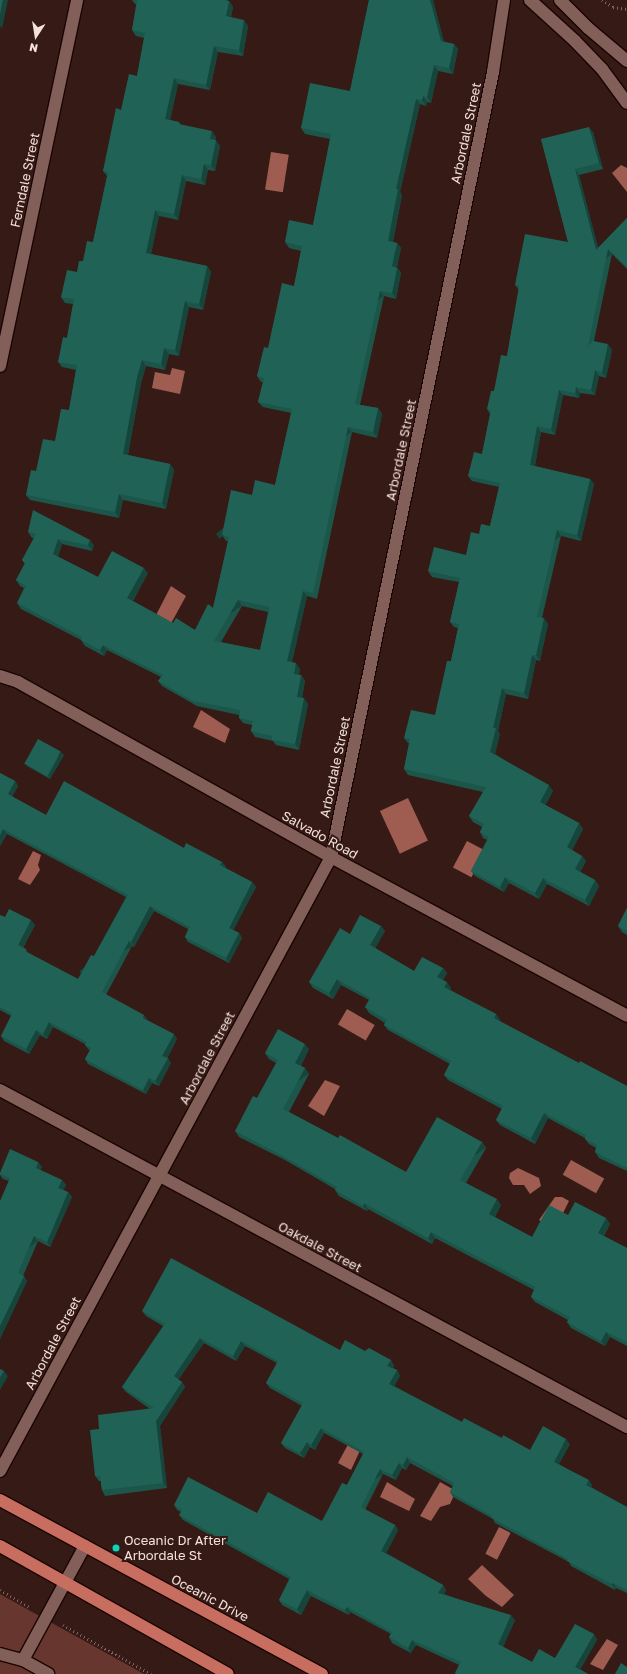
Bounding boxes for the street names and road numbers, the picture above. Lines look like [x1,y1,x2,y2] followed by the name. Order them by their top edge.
[448,81,484,185] street label: Arbordale Street
[7,131,43,229] street label: Ferndale Street
[383,398,419,502] street label: Arbordale Street
[317,715,353,819] street label: Arbordale Street
[279,808,361,862] street label: Salvado Road
[176,1009,238,1107] street label: Arbordale Street
[275,1218,365,1276] street label: Oakdale Street
[22,1294,84,1392] street label: Arbordale Street
[169,1571,251,1625] street label: Oceanic Drive

